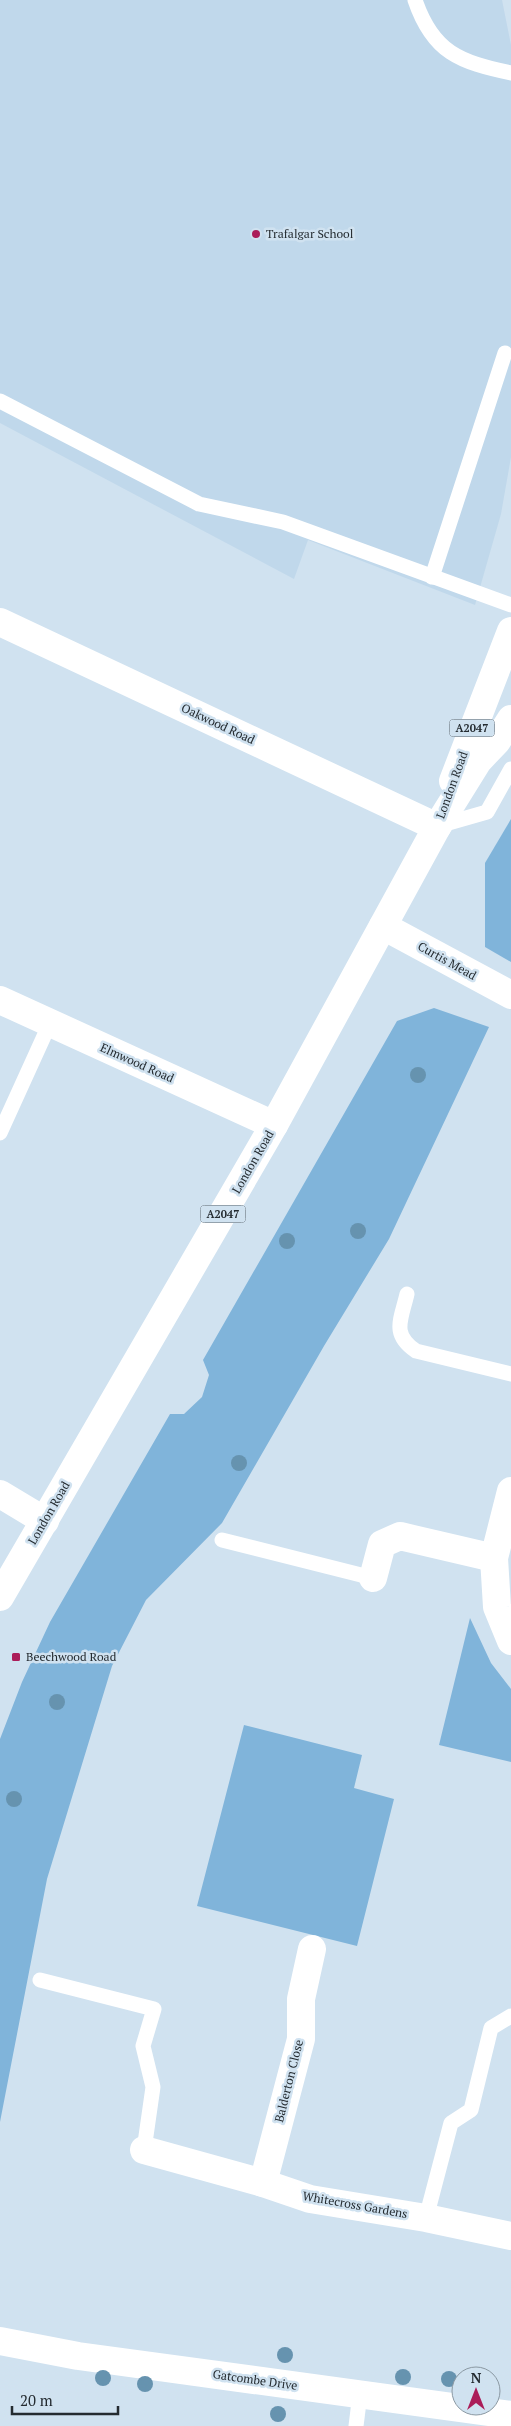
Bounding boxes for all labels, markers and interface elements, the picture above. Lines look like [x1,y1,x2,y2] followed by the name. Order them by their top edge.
[266,226,354,241] place label: Trafalgar School
[250,228,262,240] marker: Trafalgar School
[179,700,258,747] street label: Oakwood Road
[450,720,494,736] road number: A2047
[432,749,471,821] street label: London Road
[415,938,479,983] street label: Curtis Mead
[98,1040,177,1086] street label: Elmwood Road
[228,1127,277,1196] street label: London Road
[200,1206,246,1222] road number: A2047
[24,1478,73,1547] street label: London Road
[26,1649,117,1664] place label: Beechwood Road
[10,1651,22,1663] marker: Beechwood Road
[271,2038,306,2124] street label: Balderton Close
[301,2188,409,2221] street label: Whitecross Gardens
[212,2366,298,2393] street label: Gatcombe Drive
[451,2366,501,2416] north arrow
[471,2368,482,2387] text: N
[12,2384,119,2416] scale bar
[20,2390,53,2410] text: 20 m

